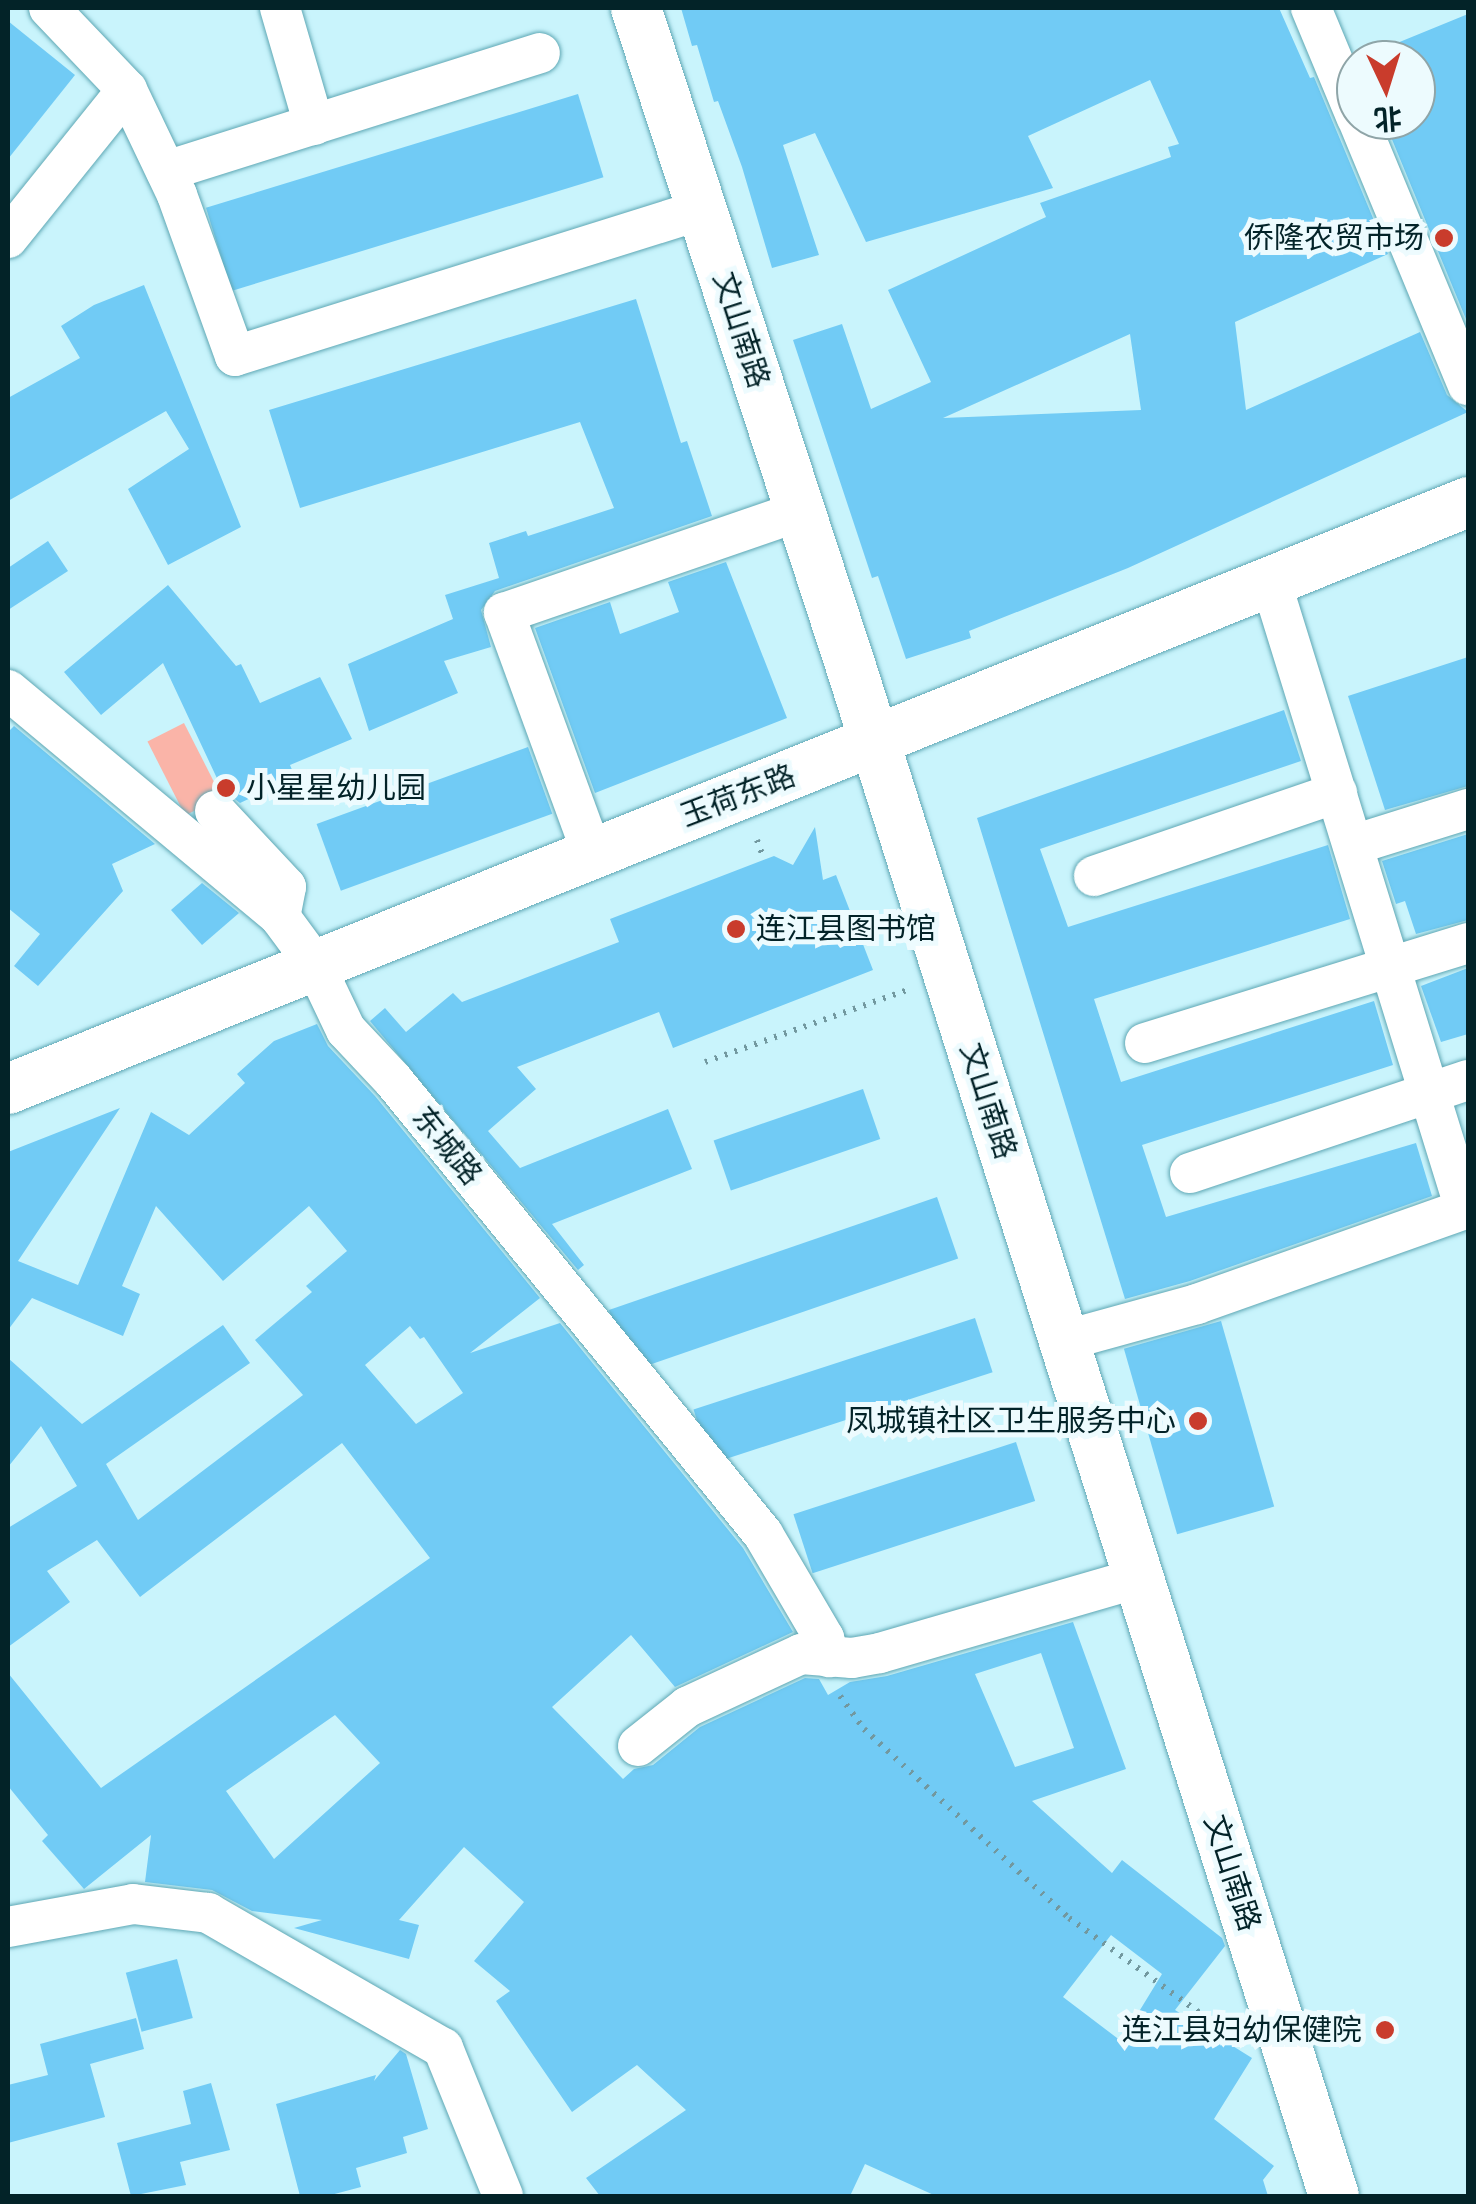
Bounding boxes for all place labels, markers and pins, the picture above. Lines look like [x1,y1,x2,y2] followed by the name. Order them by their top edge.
[1244,220,1424,256] place label: 侨隆农贸市场
[1433,227,1455,249] marker: 侨隆农贸市场
[246,770,426,806] place label: 小星星幼儿园
[215,777,237,799] marker: 小星星幼儿园
[756,911,936,947] place label: 连江县图书馆
[725,918,747,940] marker: 连江县图书馆
[846,1403,1176,1439] place label: 凤城镇社区卫生服务中心
[1185,1408,1211,1434] marker: 凤城镇社区卫生服务中心
[1122,2012,1362,2048] place label: 连江县妇幼保健院
[1372,2017,1398,2043] marker: 连江县妇幼保健院

